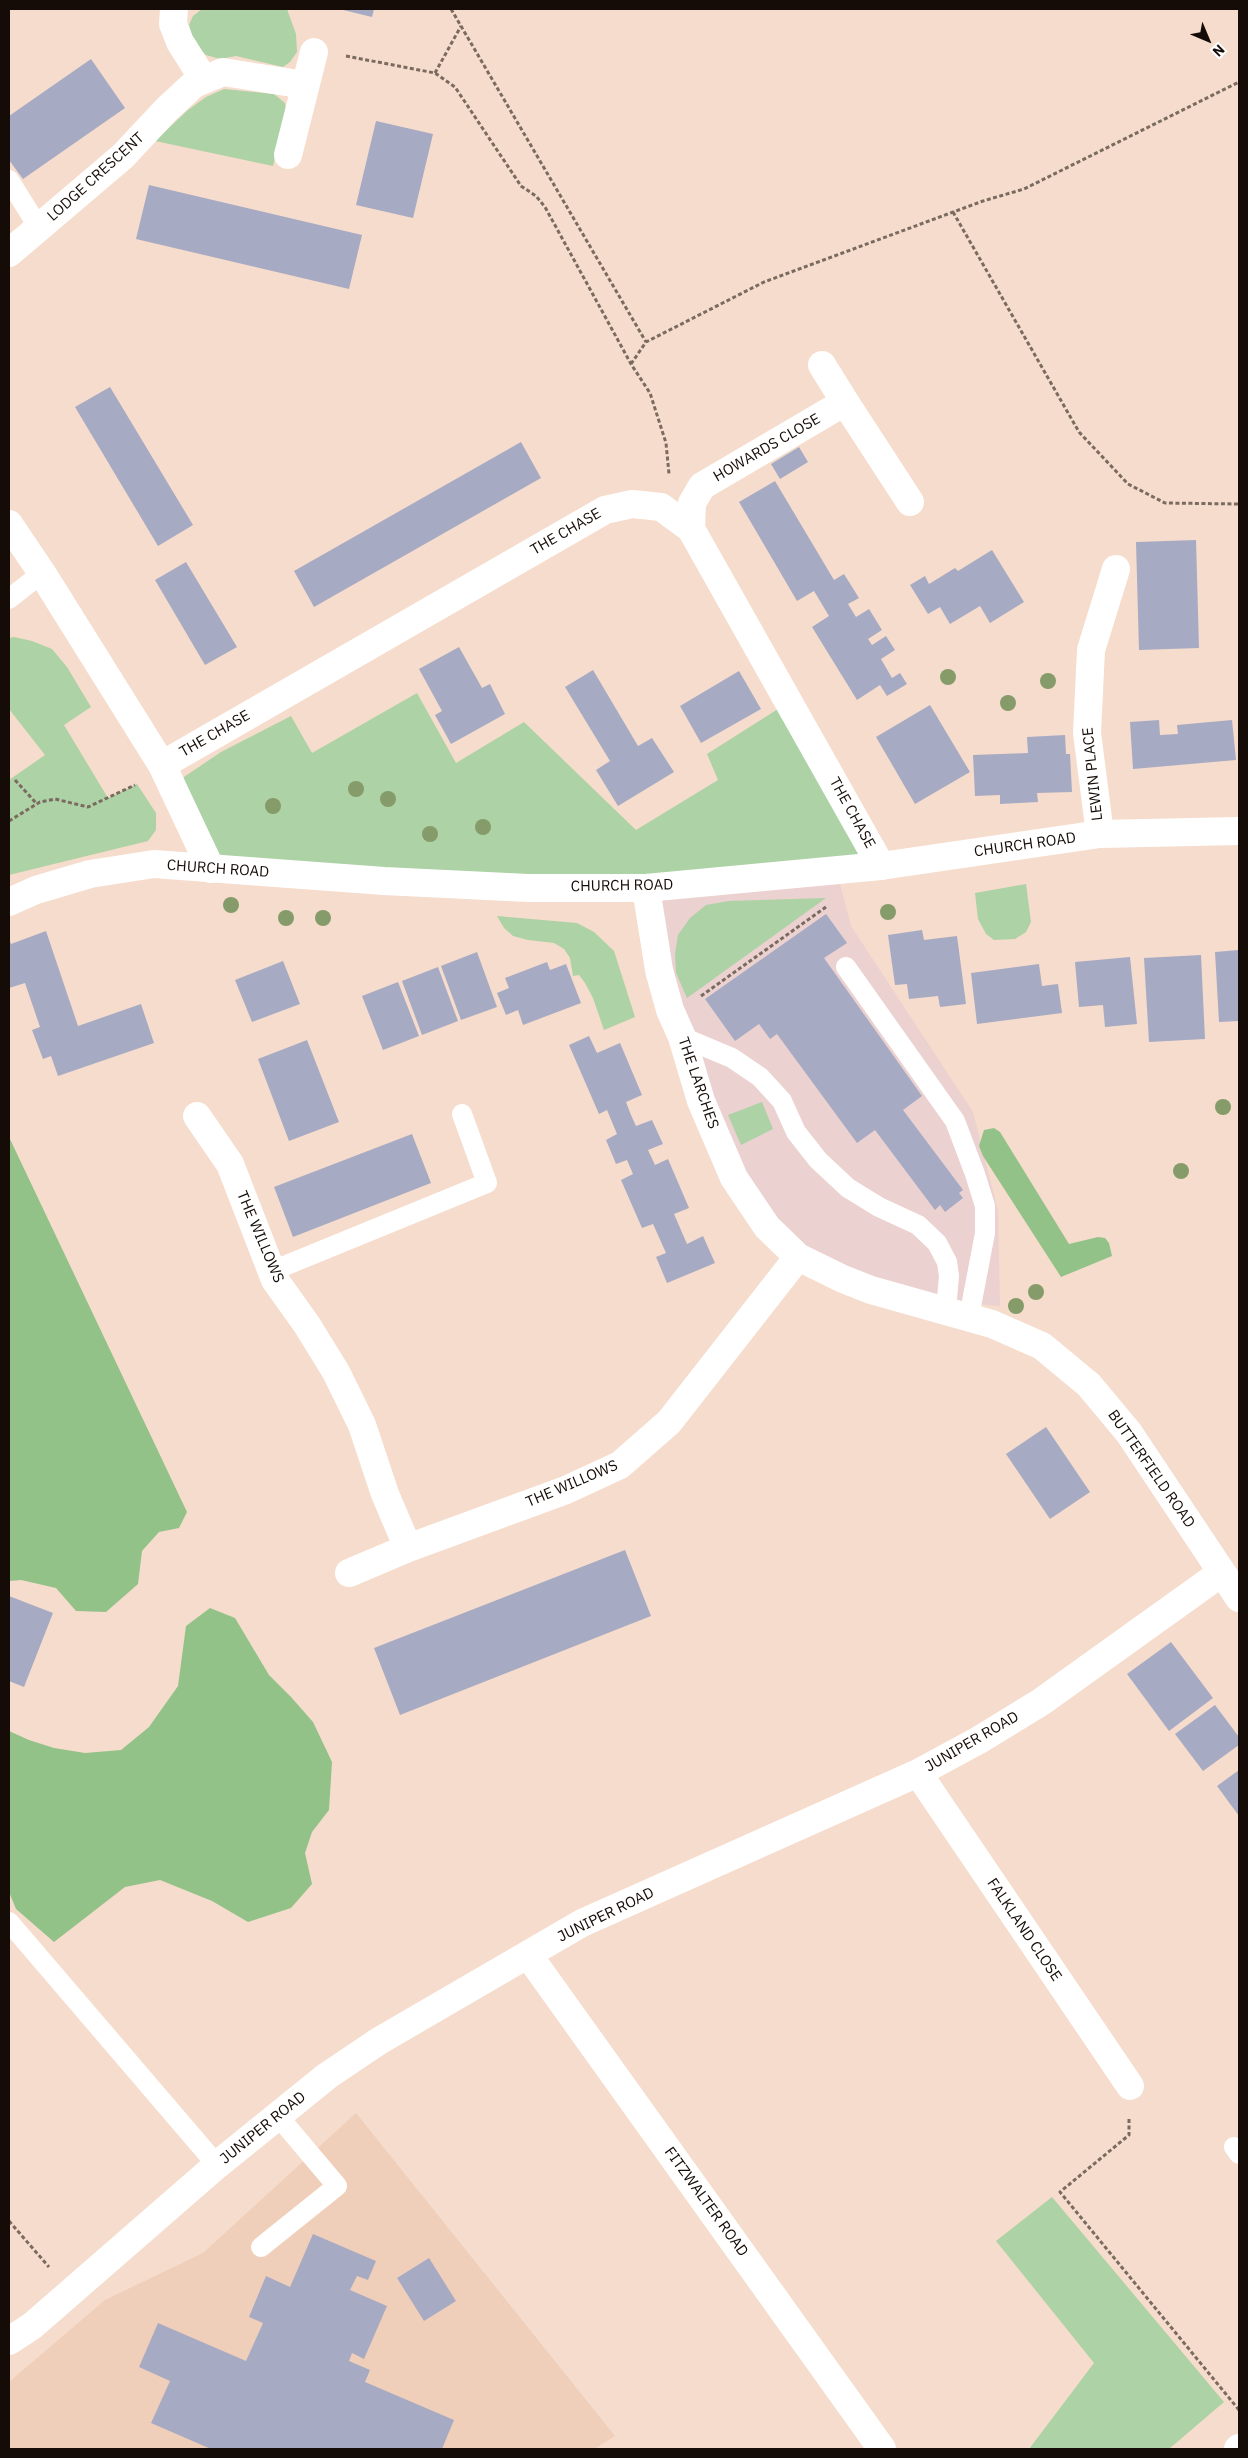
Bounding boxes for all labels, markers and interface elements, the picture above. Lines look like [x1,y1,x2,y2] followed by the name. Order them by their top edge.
[1183,15,1233,65] north arrow
[1209,41,1229,61] text: N
[44,129,148,225] street label: LODGE CRESCENT
[710,410,824,486] street label: HOWARDS CLOSE
[528,505,604,559] street label: THE CHASE
[177,707,253,761] street label: THE CHASE
[1079,726,1107,822] street label: LEWIN PLACE
[825,774,879,852] street label: THE CHASE
[973,829,1077,861] street label: CHURCH ROAD
[166,856,270,882] street label: CHURCH ROAD
[571,876,673,896] street label: CHURCH ROAD
[674,1035,722,1131] street label: THE LARCHES
[233,1188,287,1286] street label: THE WILLOWS
[1104,1407,1198,1531] street label: BUTTERFIELD ROAD
[523,1457,621,1511] street label: THE WILLOWS
[922,1708,1022,1776] street label: JUNIPER ROAD
[983,1875,1065,1985] street label: FALKLAND CLOSE
[555,1884,657,1946] street label: JUNIPER ROAD
[217,2088,309,2168] street label: JUNIPER ROAD
[660,2144,752,2260] street label: FITZWALTER ROAD

